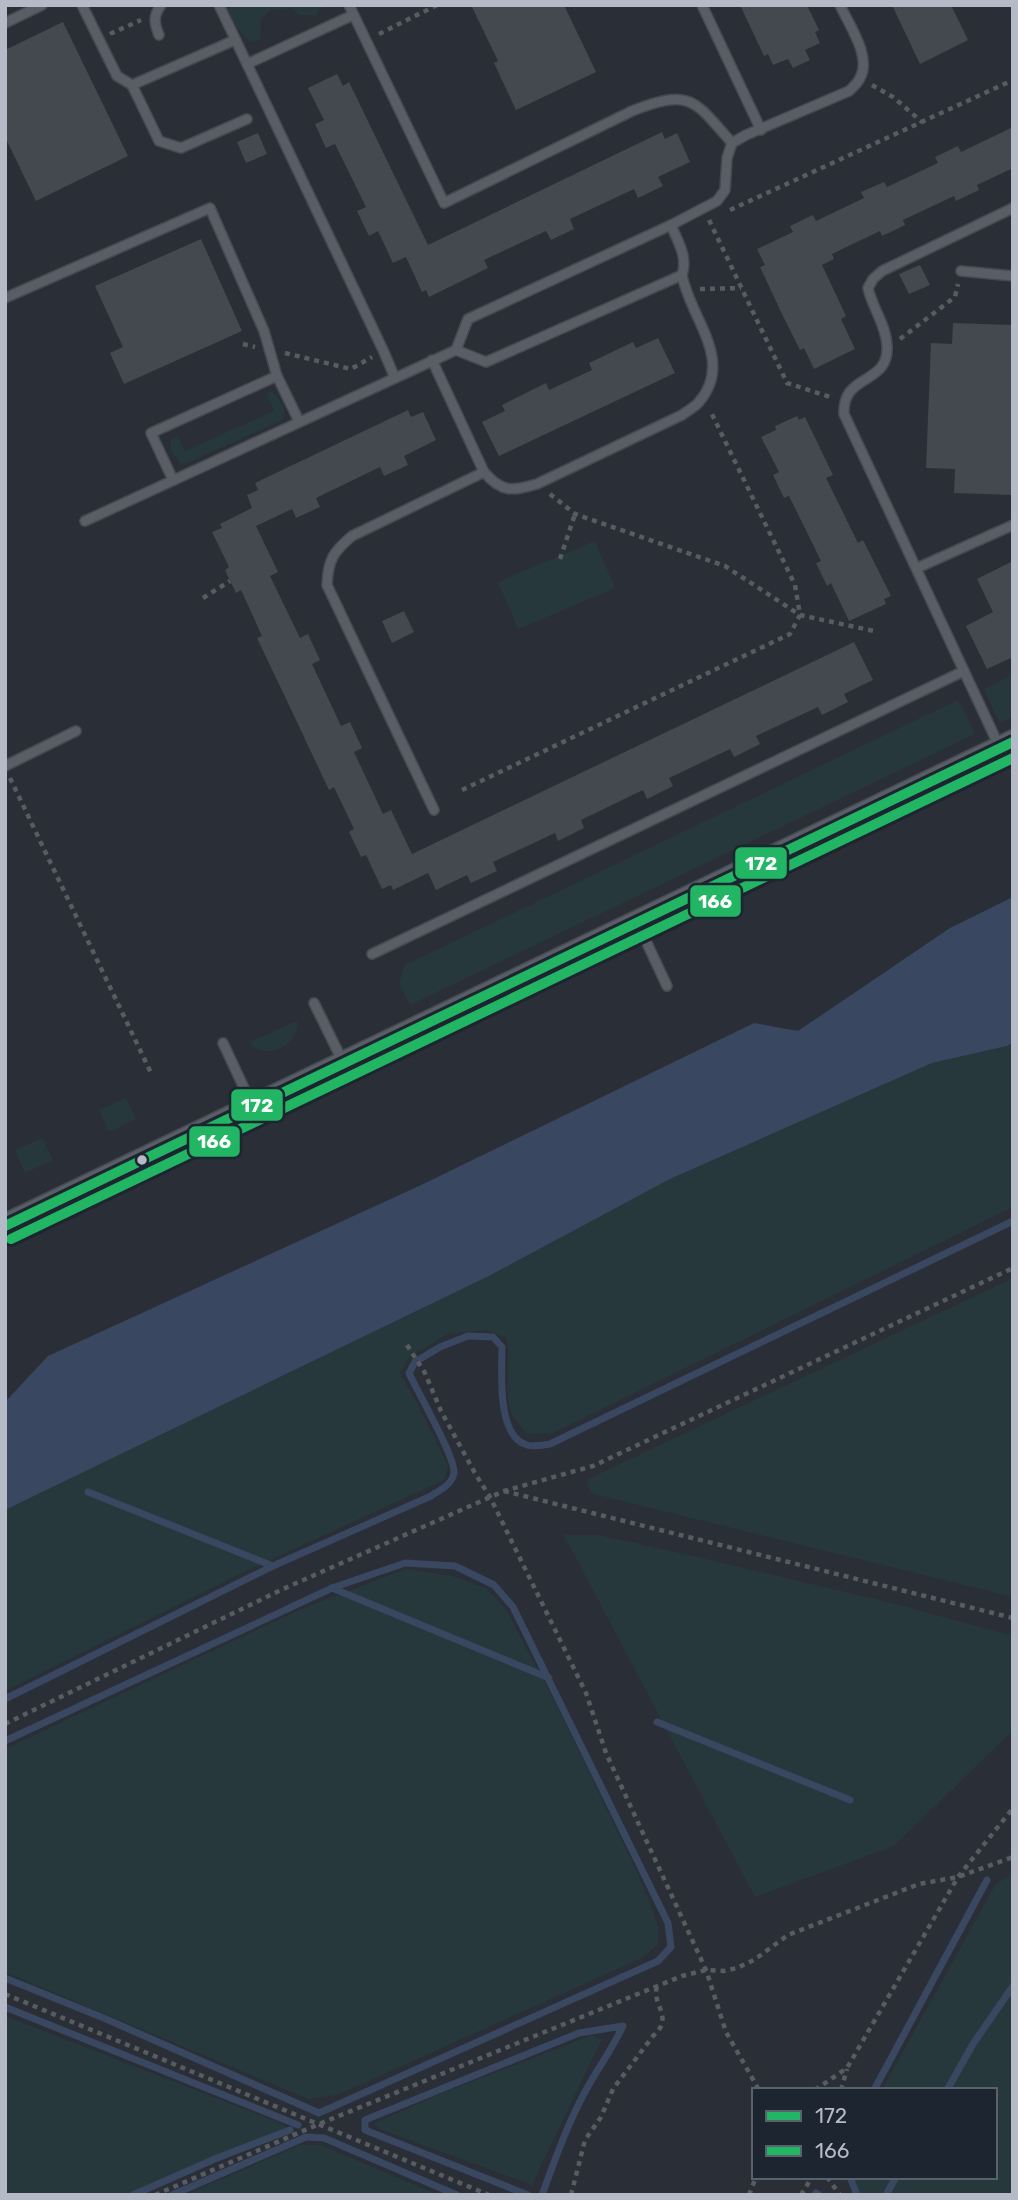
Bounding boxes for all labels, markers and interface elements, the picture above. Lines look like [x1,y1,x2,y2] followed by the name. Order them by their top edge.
[734,846,788,880] line badge: 172
[745,852,777,875] text: 172
[689,884,742,918] line badge: 166
[698,890,732,913] text: 166
[230,1088,284,1122] line badge: 172
[241,1094,273,1117] text: 172
[188,1125,241,1158] line badge: 166
[197,1130,231,1153] text: 166
[135,1153,149,1167] unlabelled marker
[752,2088,997,2179] legend
[815,2103,847,2128] text: 172
[815,2138,849,2163] text: 166

